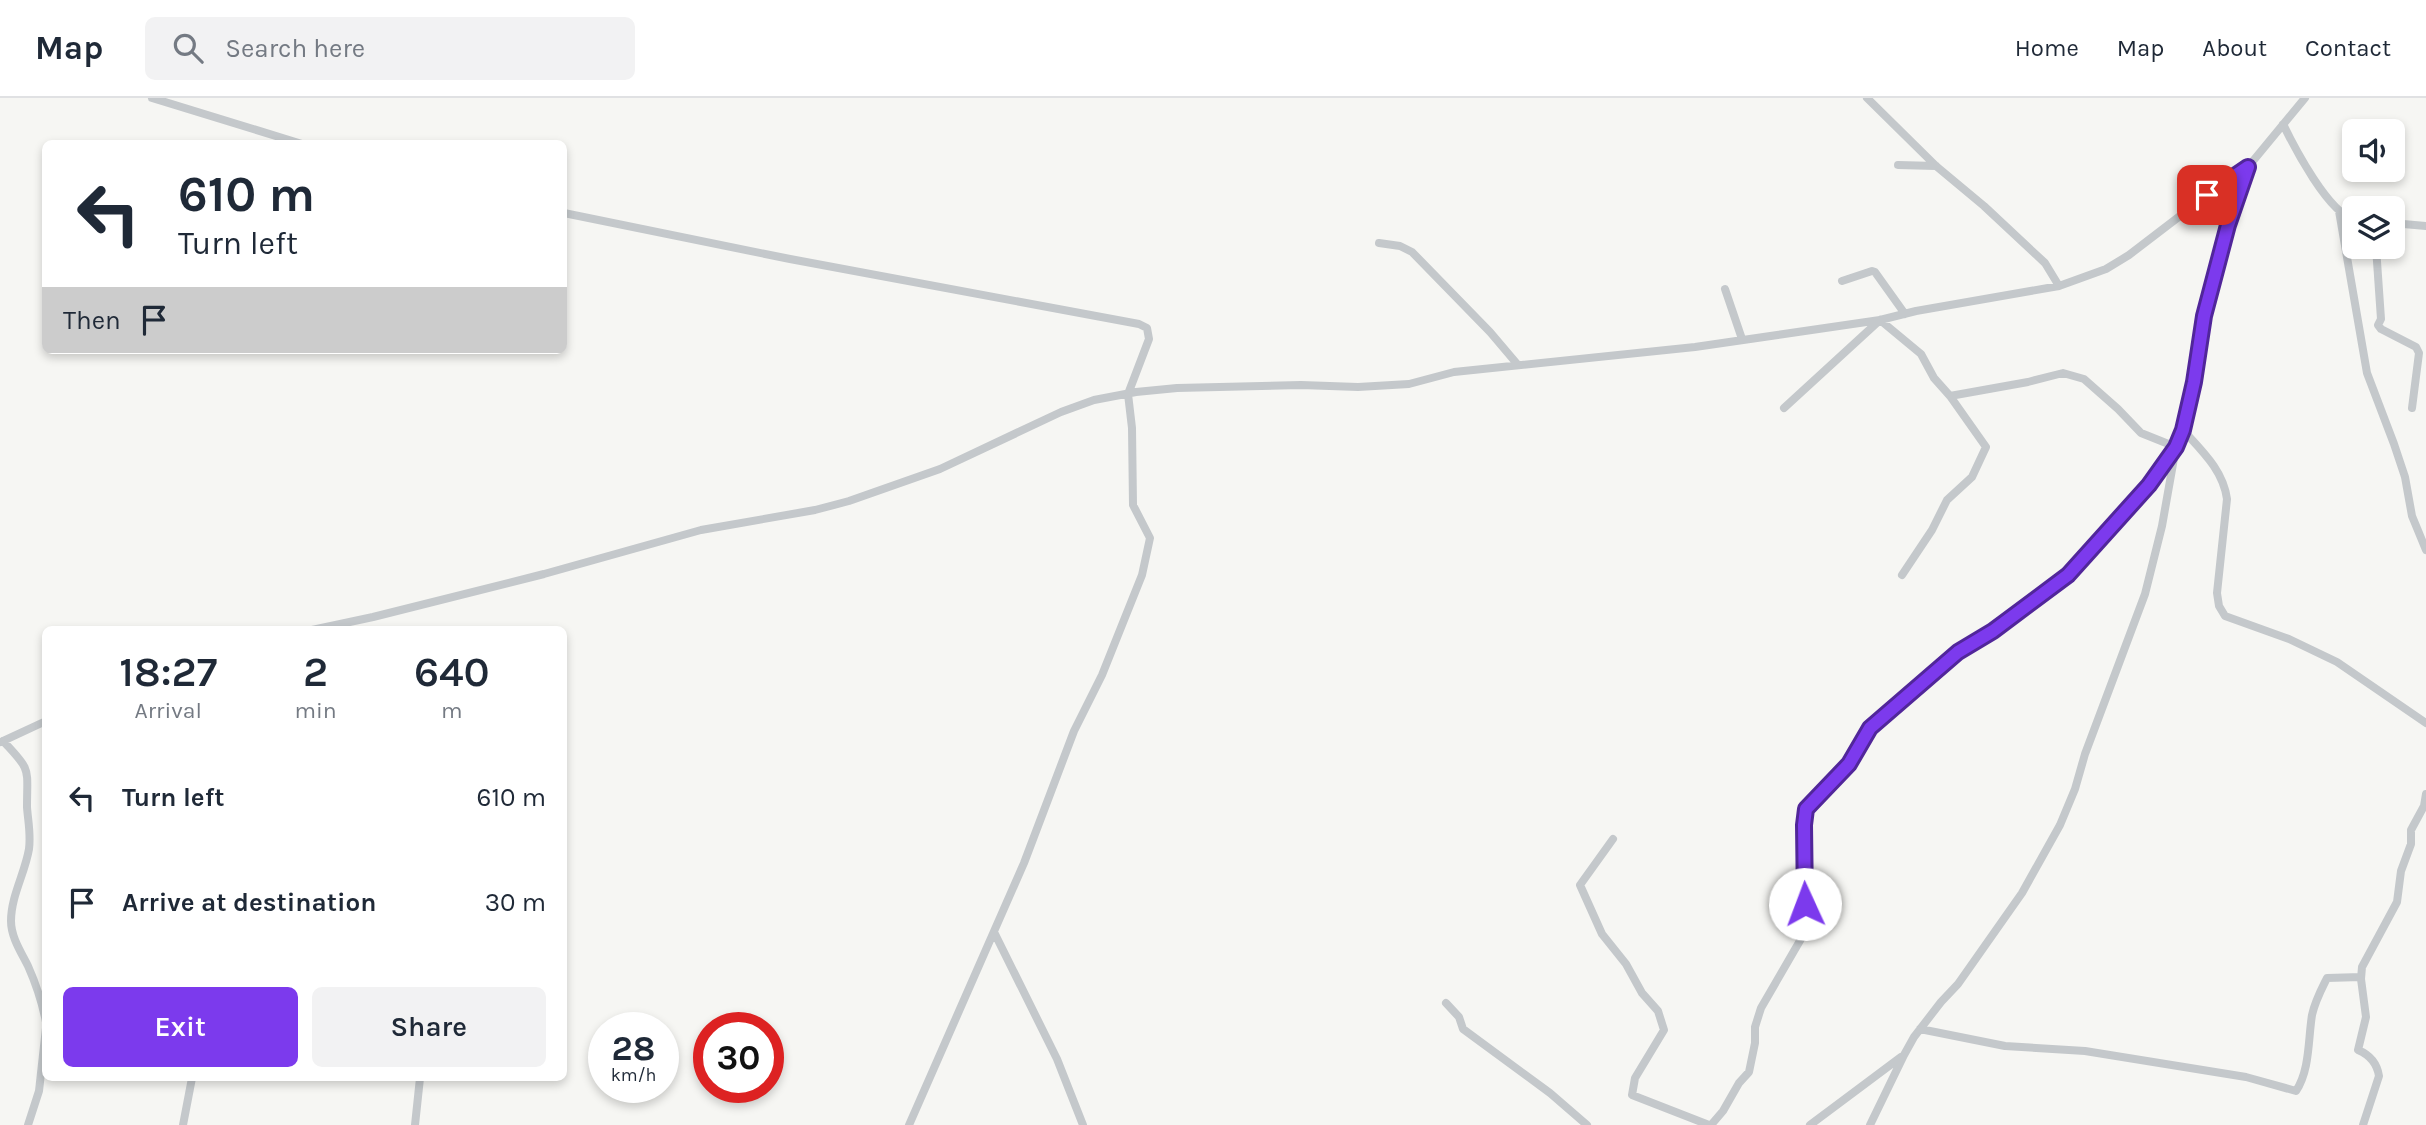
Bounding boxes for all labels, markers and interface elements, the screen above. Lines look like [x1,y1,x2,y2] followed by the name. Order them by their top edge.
[145,17,635,80] search box
[35,29,103,67] text: Map
[169,29,207,67] icon: search
[225,33,365,64] text: Search here
[2015,34,2079,62] text: Home
[2117,34,2164,62] text: Map
[2202,34,2267,62] text: About
[2305,34,2391,62] text: Contact
[2342,119,2405,259] map controls
[2342,119,2405,182] button: sound
[2177,165,2237,225] pin
[178,166,315,223] text: 610 m
[63,168,154,259] icon: left
[2188,176,2226,214] icon: arrive
[2342,196,2405,259] button: layers
[178,225,298,262] text: Turn left
[135,301,173,339] icon: arrive
[63,305,121,336] text: Then
[119,647,217,697] text: 18:27
[303,647,328,697] text: 2
[414,647,490,697] text: 640
[135,697,202,724] text: Arrival
[294,697,337,724] text: min
[441,697,463,724] text: m
[63,779,101,817] icon: left
[122,782,224,813] text: Turn left
[477,782,546,813] text: 610 m
[1768,867,1842,941] position arrow
[63,884,101,922] icon: arrive
[122,887,376,918] text: Arrive at destination
[485,887,546,918] text: 30 m
[63,987,298,1067] button: Exit
[312,987,546,1067] button: Share
[693,1012,784,1103] speed limit sign: 30
[612,1028,655,1069] text: 28
[611,1064,656,1086] text: km/h

